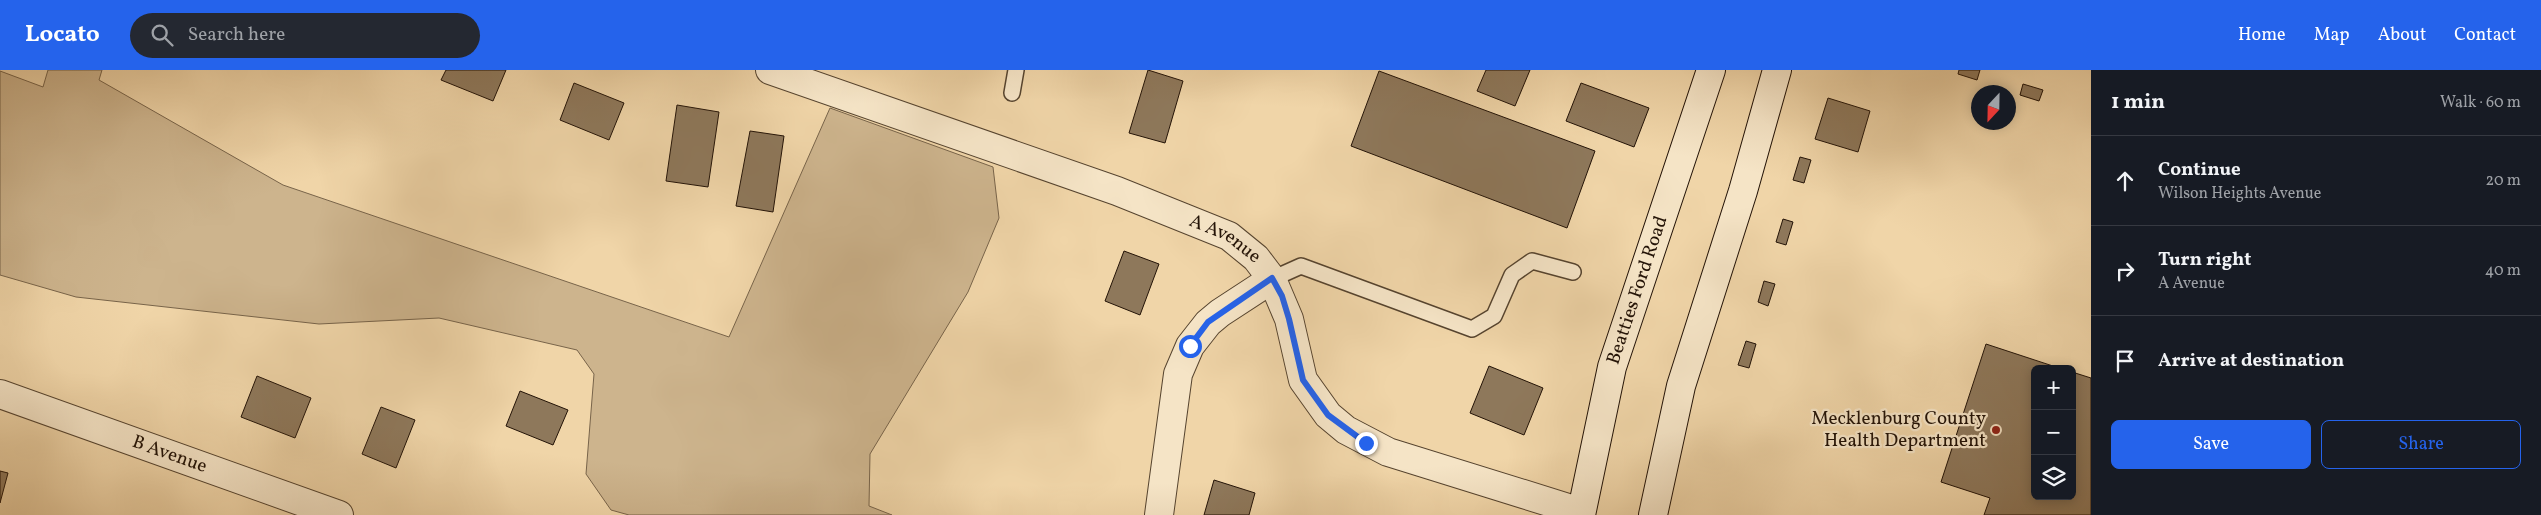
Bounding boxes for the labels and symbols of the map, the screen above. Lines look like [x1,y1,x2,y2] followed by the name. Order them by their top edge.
[1971,85,2016,130] north arrow
[1185,208,1266,270] street label: A Avenue
[1601,213,1674,368] street label: Beatties Ford Road
[1179,335,1202,358] route start
[1811,406,1986,454] place label: Mecklenburg County Health Department
[1990,424,2002,436] marker: Mecklenburg County Health Department
[128,429,211,480] street label: B Avenue
[1355,432,1378,455] route end

